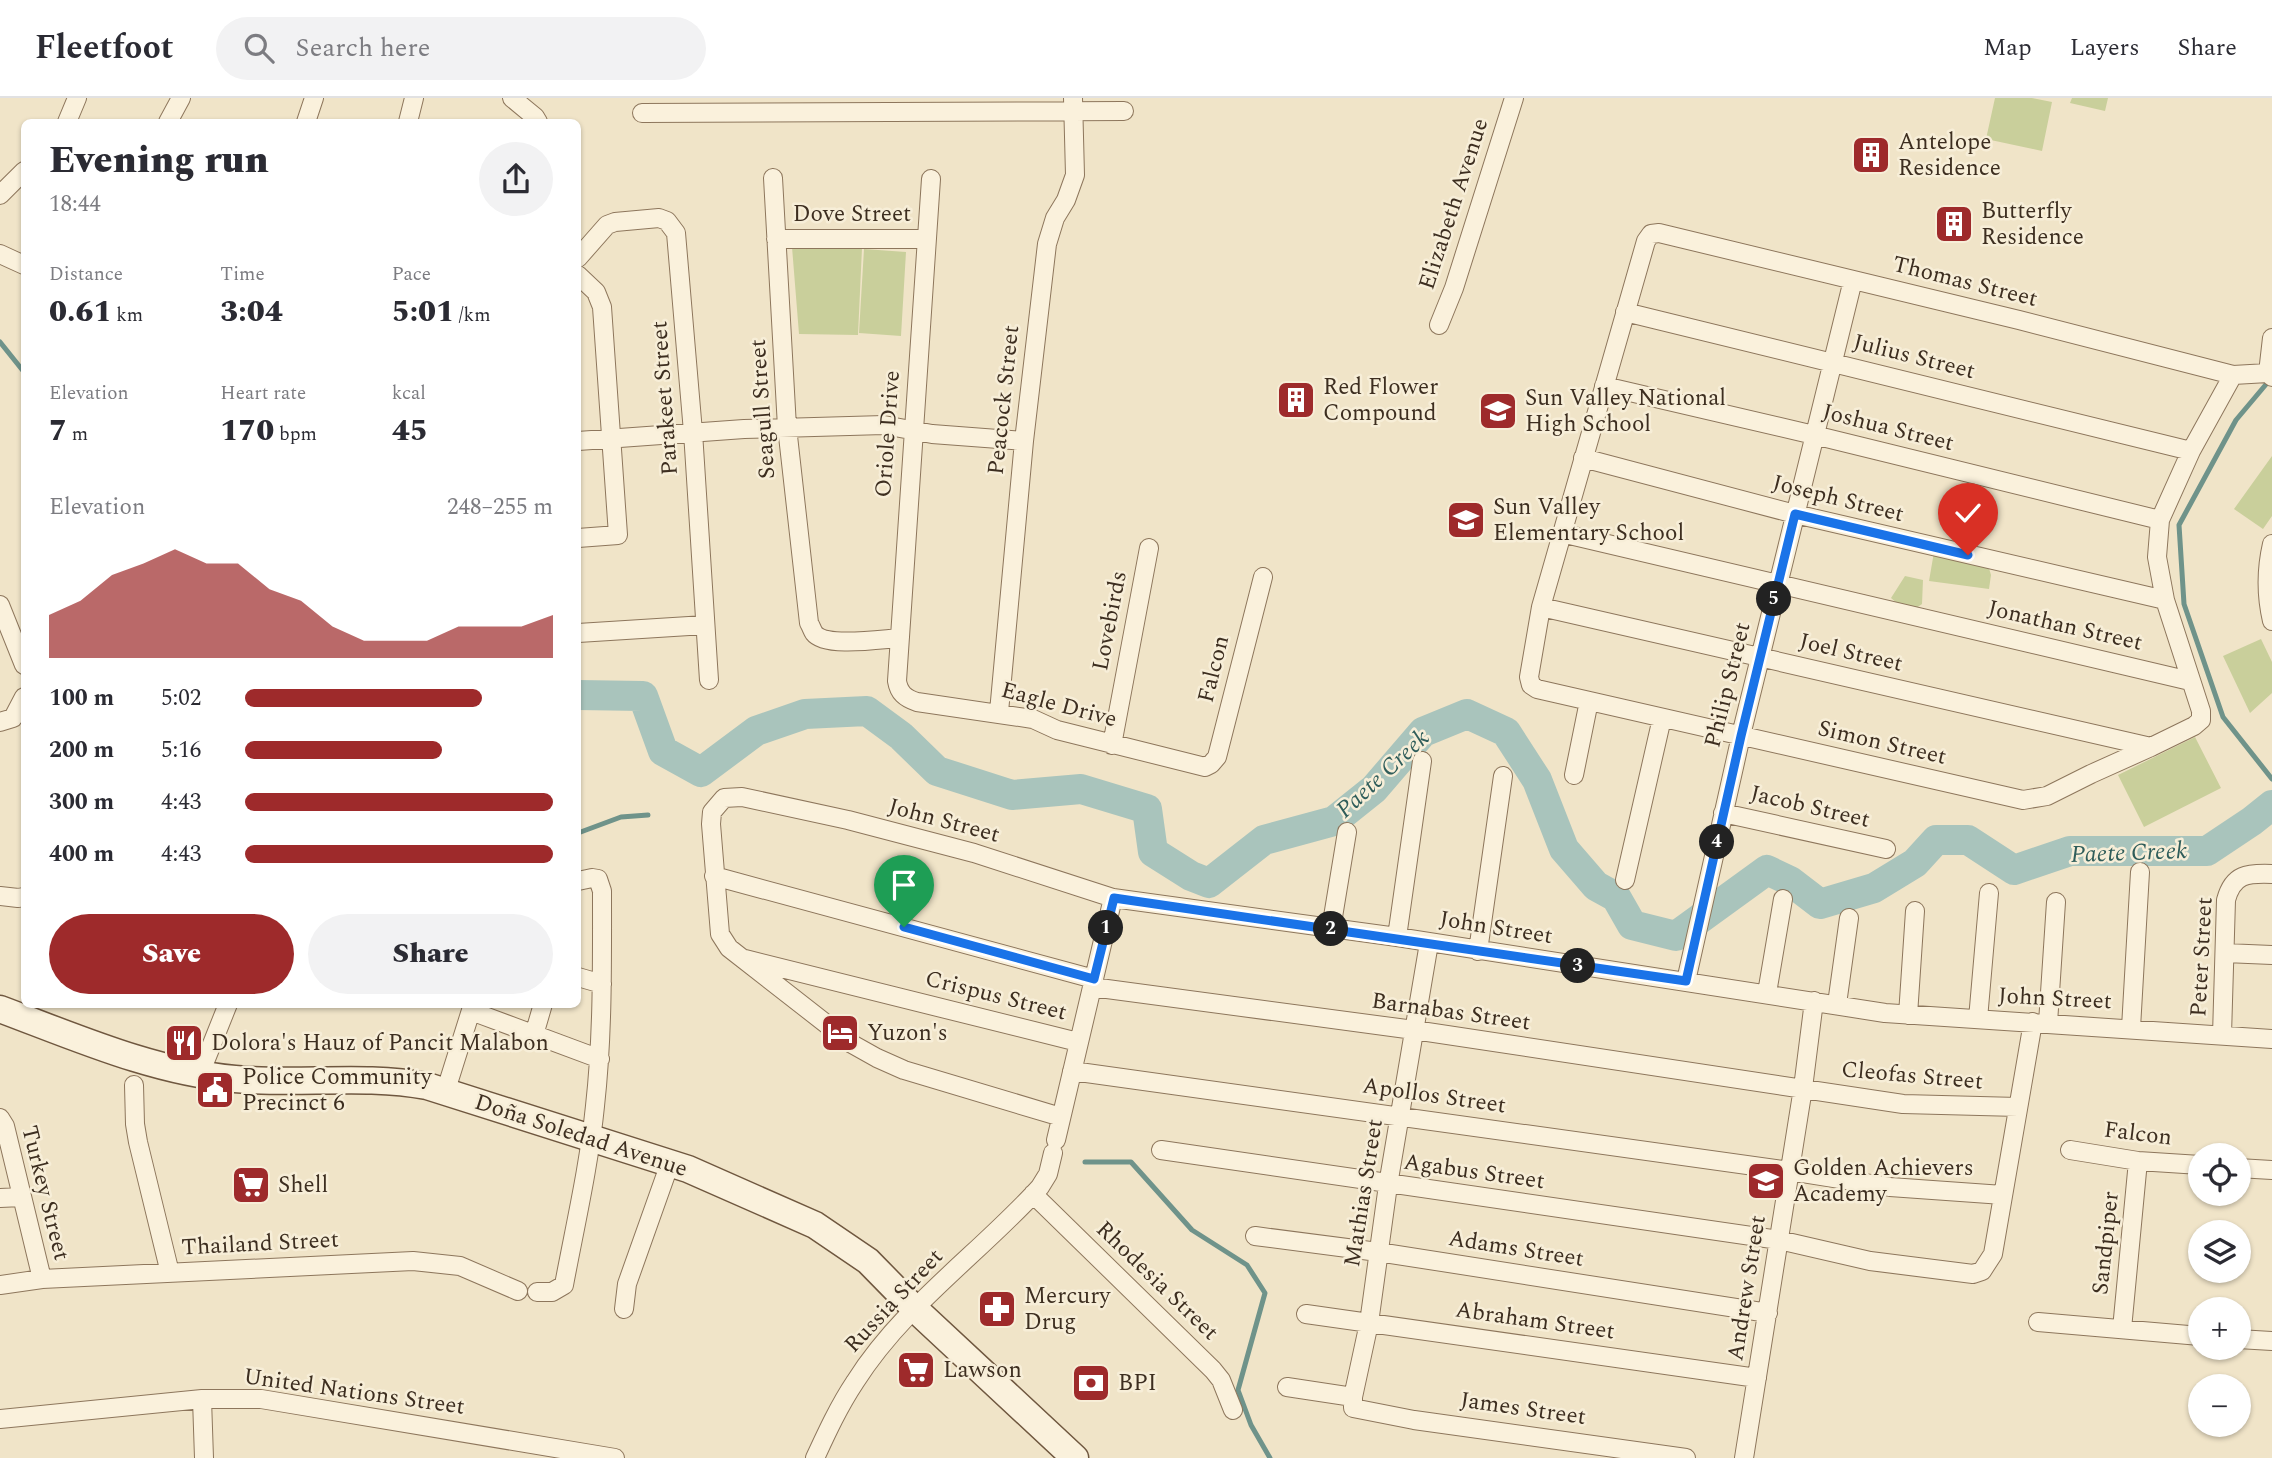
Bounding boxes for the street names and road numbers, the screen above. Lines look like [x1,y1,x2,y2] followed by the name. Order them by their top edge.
[1410,114,1498,294] street label: Elizabeth Avenue
[793,197,911,232] street label: Dove Street
[1889,247,2041,317] street label: Thomas Street
[642,320,688,476] street label: Parakeet Street
[979,323,1029,477] street label: Peacock Street
[1849,325,1979,389] street label: Julius Street
[741,338,785,480] street label: Seagull Street
[866,369,910,499] street label: Oriole Drive
[1819,395,1957,461] street label: Joshua Street
[1768,466,1908,532] street label: Joseph Street
[1083,568,1137,674] street label: Lovebirds
[1984,591,2146,661] street label: Jonathan Street
[1696,619,1760,751] street label: Philip Street
[1796,624,1906,682] street label: Joel Street
[1189,632,1239,706] street label: Falcon
[997,673,1121,737] street label: Eagle Drive
[1814,711,1950,775] street label: Simon Street
[1747,776,1873,838] street label: Jacob Street
[885,789,1003,853] street label: John Street
[2181,896,2223,1018] street label: Peter Street
[1437,902,1555,954] street label: John Street
[921,961,1071,1031] street label: Crispus Street
[1997,979,2113,1019] street label: John Street
[1369,984,1533,1040] street label: Barnabas Street
[1840,1052,1984,1100] street label: Cleofas Street
[1360,1069,1508,1123] street label: Apollos Street
[470,1085,692,1187] street label: Doña Soledad Avenue
[2102,1112,2174,1156] street label: Falcon
[1335,1117,1393,1269] street label: Mathias Street
[11,1122,79,1264] street label: Turkey Street
[1401,1145,1547,1199] street label: Agabus Street
[2083,1190,2129,1296] street label: Sandpiper
[1087,1213,1227,1349] street label: Rhodesia Street
[1718,1213,1776,1363] street label: Andrew Street
[1446,1221,1586,1277] street label: Adams Street
[180,1222,340,1266] street label: Thailand Street
[836,1241,952,1361] street label: Russia Street
[1453,1292,1617,1350] street label: Abraham Street
[241,1359,467,1425] street label: United Nations Street
[1458,1383,1588,1435] street label: James Street

